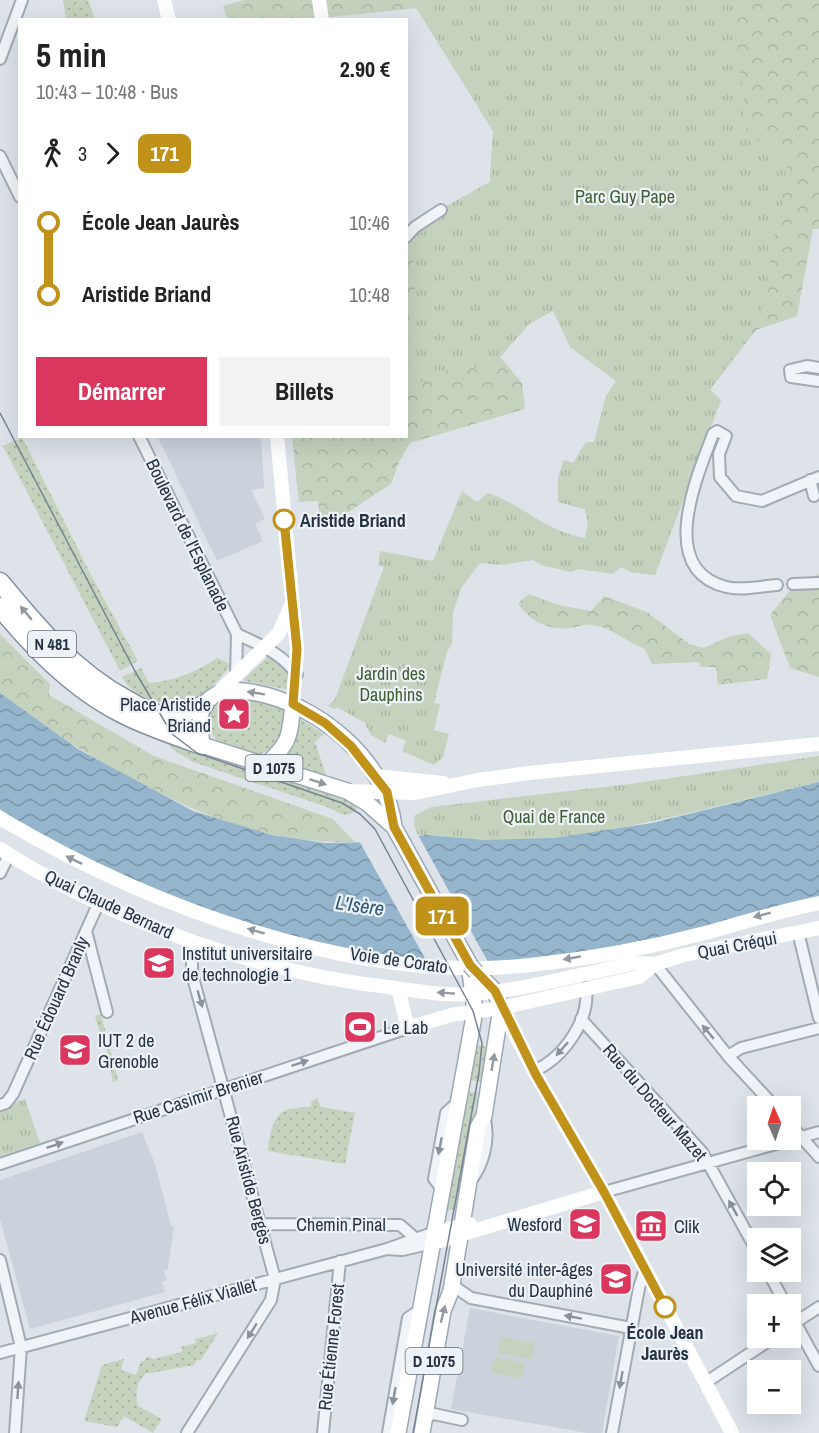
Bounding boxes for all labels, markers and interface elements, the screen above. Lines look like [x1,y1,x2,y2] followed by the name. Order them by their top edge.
[36,33,107,77] text: 5 min
[340,54,390,84] text: 2.90 €
[36,78,178,105] text: 10:43 – 10:48 · Bus
[36,137,69,170] icon: walk
[96,137,129,170] icon: forward
[150,139,179,168] text: 171
[78,140,87,167] text: 3
[575,184,675,209] park label: Parc Guy Pape
[82,207,239,237] text: École Jean Jaurès
[349,209,390,236] text: 10:46
[82,279,211,309] text: Aristide Briand
[349,281,390,308] text: 10:48
[36,357,207,426] button: Démarrer
[219,357,390,426] button: Billets
[140,454,236,616] street label: Boulevard de l'Esplanade
[300,508,406,533] place label: Aristide Briand
[273,509,295,531] marker: Aristide Briand
[20,606,33,621] one-way arrow
[28,631,76,657] road number: N 481
[357,661,425,707] park label: Jardin des Dauphins
[246,688,265,697] one-way arrow
[120,692,211,738] place label: Place Aristide Briand
[216,696,252,732] place icon: Place Aristide Briand
[246,755,302,781] road number: D 1075
[309,778,327,787] one-way arrow
[503,804,605,829] park label: Quai de France
[66,856,83,865] one-way arrow
[41,863,177,945] street label: Quai Claude Bernard
[334,888,386,922] water label: L'Isère
[408,896,476,936] line badge: 171
[428,902,456,931] text: 171
[753,911,771,921] one-way arrow
[695,925,779,965] street label: Quai Créqui
[247,926,265,935] one-way arrow
[18,932,95,1064] street label: Rue Édouard Branly
[182,941,312,987] place label: Institut universitaire de technologie 1
[348,941,450,979] street label: Voie de Corato
[141,945,177,981] school or university icon: Institut universitaire de technologie 1
[562,954,581,963] one-way arrow
[437,988,456,998] one-way arrow
[195,990,205,1008] one-way arrow
[342,1009,378,1045] sports icon: Le Lab
[383,1015,428,1040] place label: Le Lab
[702,1025,715,1040] one-way arrow
[98,1028,159,1074] place label: IUT 2 de Grenoble
[57,1032,93,1068] school or university icon: IUT 2 de Grenoble
[597,1038,713,1166] street label: Rue du Docteur Mazet
[556,1041,569,1056] one-way arrow
[488,1052,497,1071] one-way arrow
[291,1058,309,1068] one-way arrow
[130,1064,266,1130] street label: Rue Casimir Brenier
[747,1096,801,1150] north arrow
[747,1096,801,1414] map controls
[220,1113,278,1247] street label: Rue Aristide Bergès
[435,1137,444,1156] one-way arrow
[46,1140,64,1150] one-way arrow
[747,1162,801,1216] button: locate
[728,1199,738,1216] one-way arrow
[567,1206,603,1242] school or university icon: Wesford
[633,1208,669,1244] museum icon: Clik
[296,1212,386,1237] street label: Chemin Pinal
[507,1212,562,1237] place label: Wesford
[674,1214,700,1239] place label: Clik
[747,1228,801,1282] button: layers
[455,1257,593,1303] place label: Université inter-âges du Dauphiné
[598,1261,634,1297] school or university icon: Université inter-âges du Dauphiné
[126,1272,259,1330] street label: Avenue Félix Viallet
[312,1282,350,1412] street label: Rue Étienne Forest
[747,1294,801,1348] button: +
[654,1296,676,1318] marker: École Jean Jaurès
[439,1304,449,1323] one-way arrow
[564,1313,583,1322] one-way arrow
[626,1320,704,1366] place label: École Jean Jaurès
[246,1323,257,1339] one-way arrow
[406,1348,462,1374] road number: D 1075
[747,1360,801,1414] button: −
[617,1371,626,1390] one-way arrow
[14,1381,23,1400] one-way arrow
[389,1387,398,1406] one-way arrow

